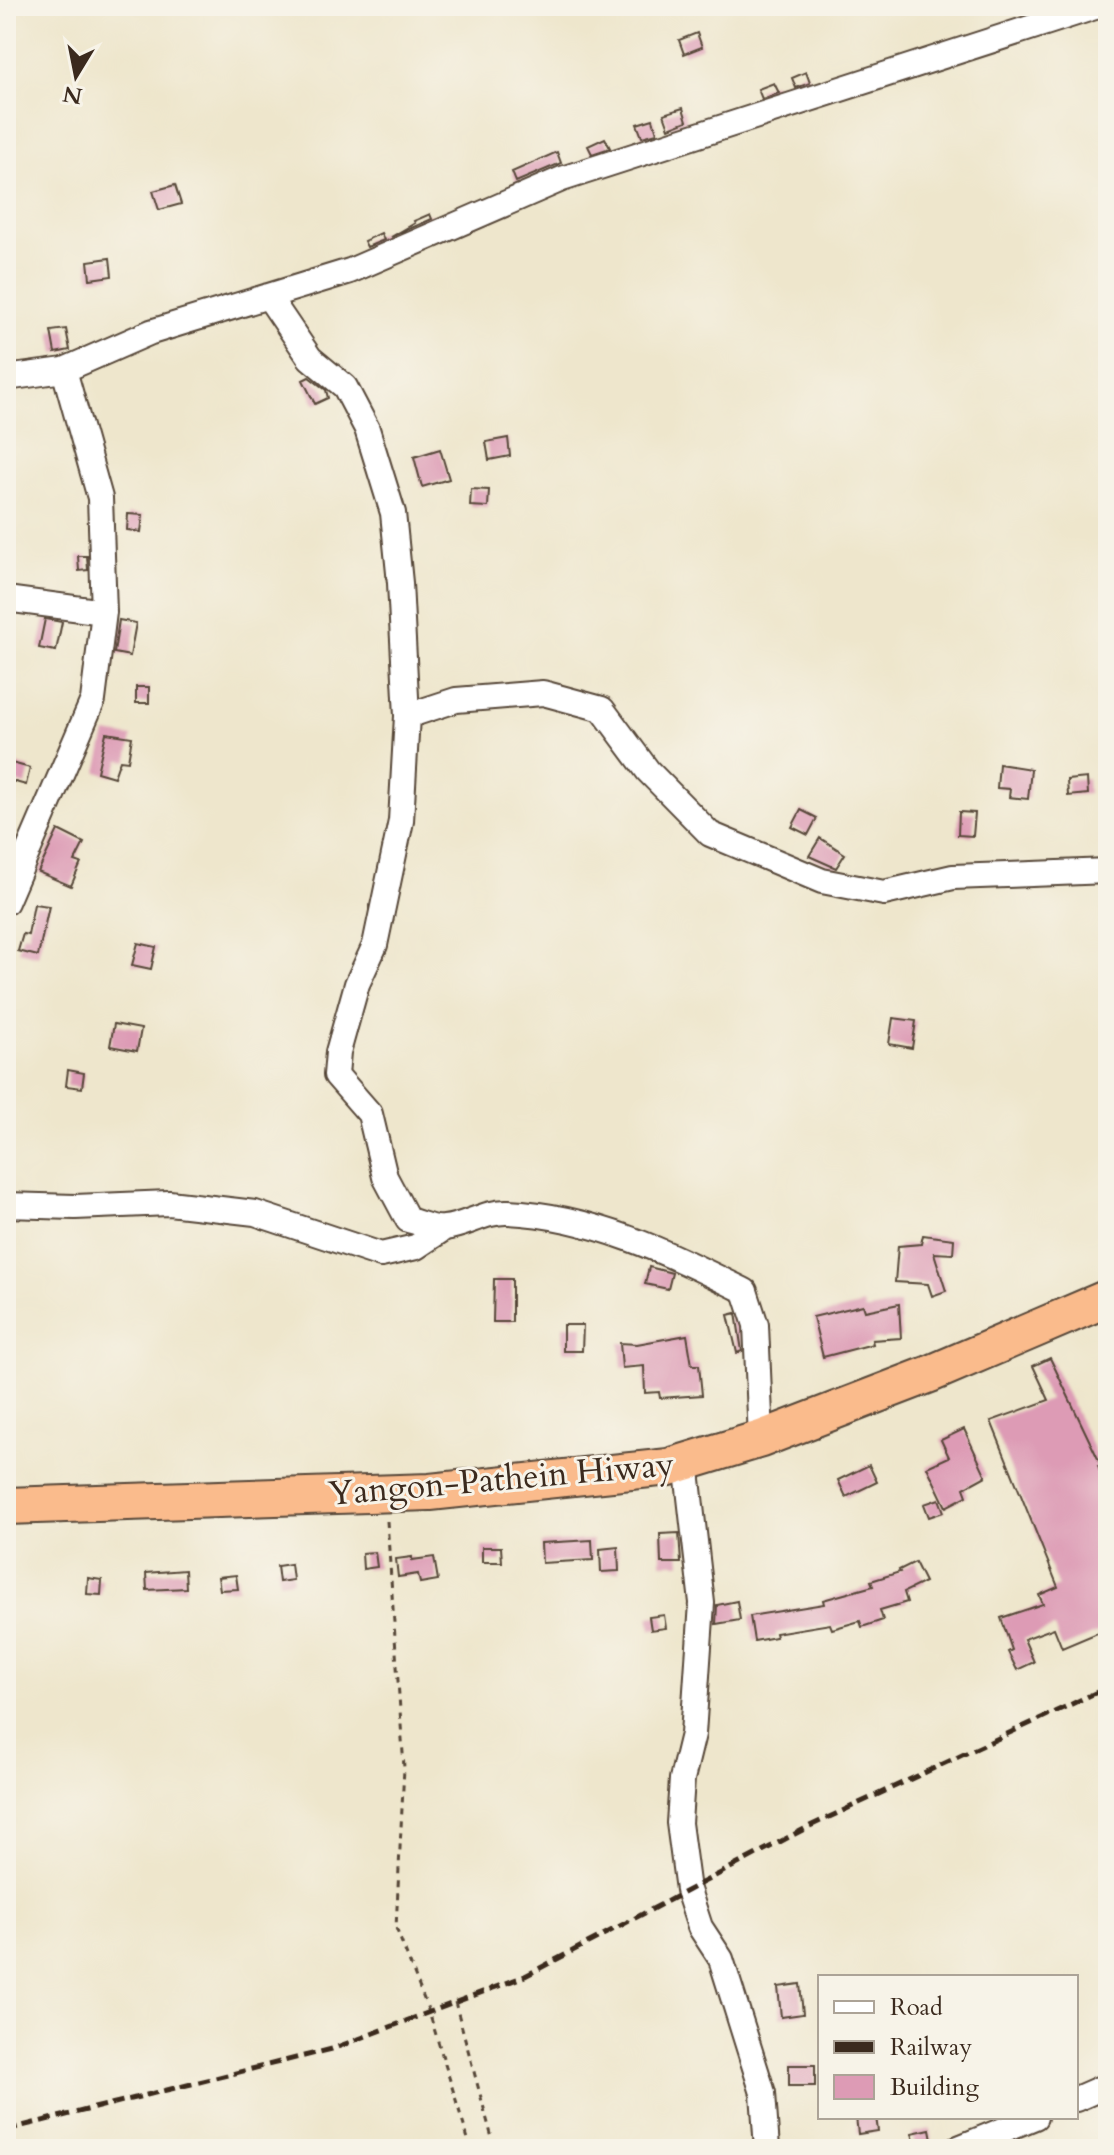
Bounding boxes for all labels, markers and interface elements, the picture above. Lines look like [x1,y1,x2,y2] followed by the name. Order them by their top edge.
[36,36,116,116] north arrow
[61,78,85,111] text: N
[326,1441,676,1517] street label: Yangon-Pathein Hiway
[818,1975,1078,2119] legend
[890,1991,943,2024] text: Road
[890,2031,972,2064] text: Railway
[890,2071,980,2104] text: Building

